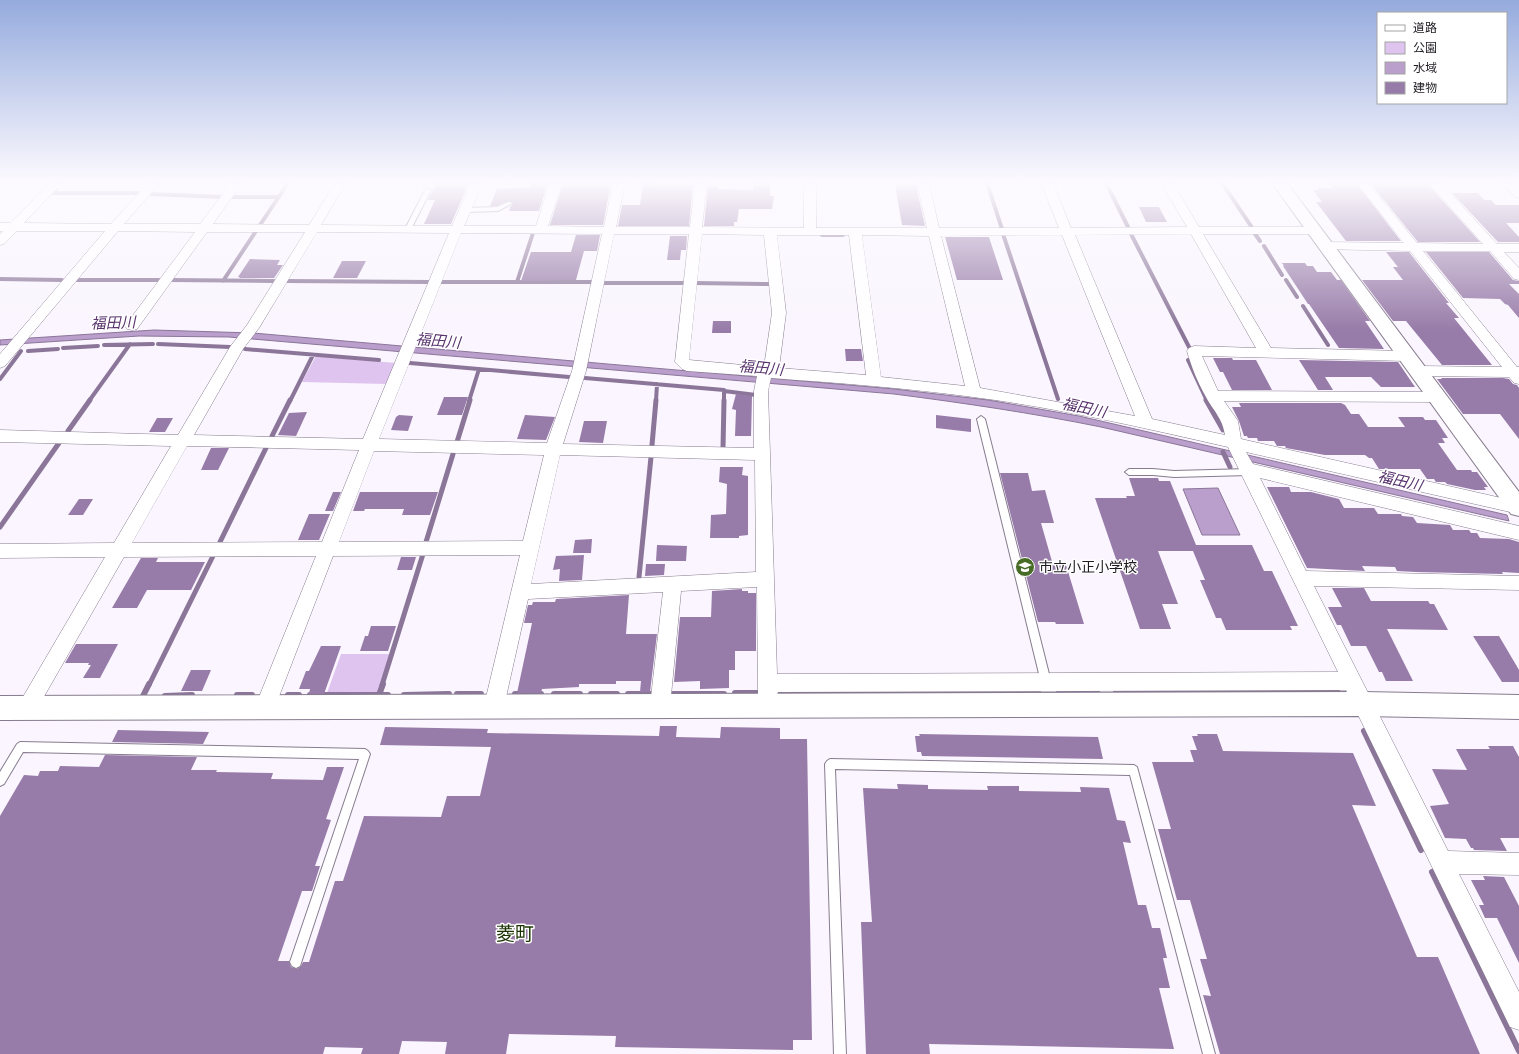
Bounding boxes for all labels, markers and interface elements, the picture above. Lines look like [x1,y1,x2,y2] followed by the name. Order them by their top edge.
[1377,12,1507,104] legend
[1413,21,1437,37] text: 道路
[1413,41,1437,57] text: 公園
[1413,61,1437,77] text: 水域
[1413,81,1437,97] text: 建物
[90,314,138,335] water label: 福田川
[415,331,463,354] water label: 福田川
[738,358,786,381] water label: 福田川
[1060,395,1110,424] water label: 福田川
[1376,468,1426,497] water label: 福田川
[1014,556,1036,578] school or university icon: 市立小正小学校
[1039,560,1137,577] place label: 市立小正小学校
[496,923,534,947] district label: 菱町

